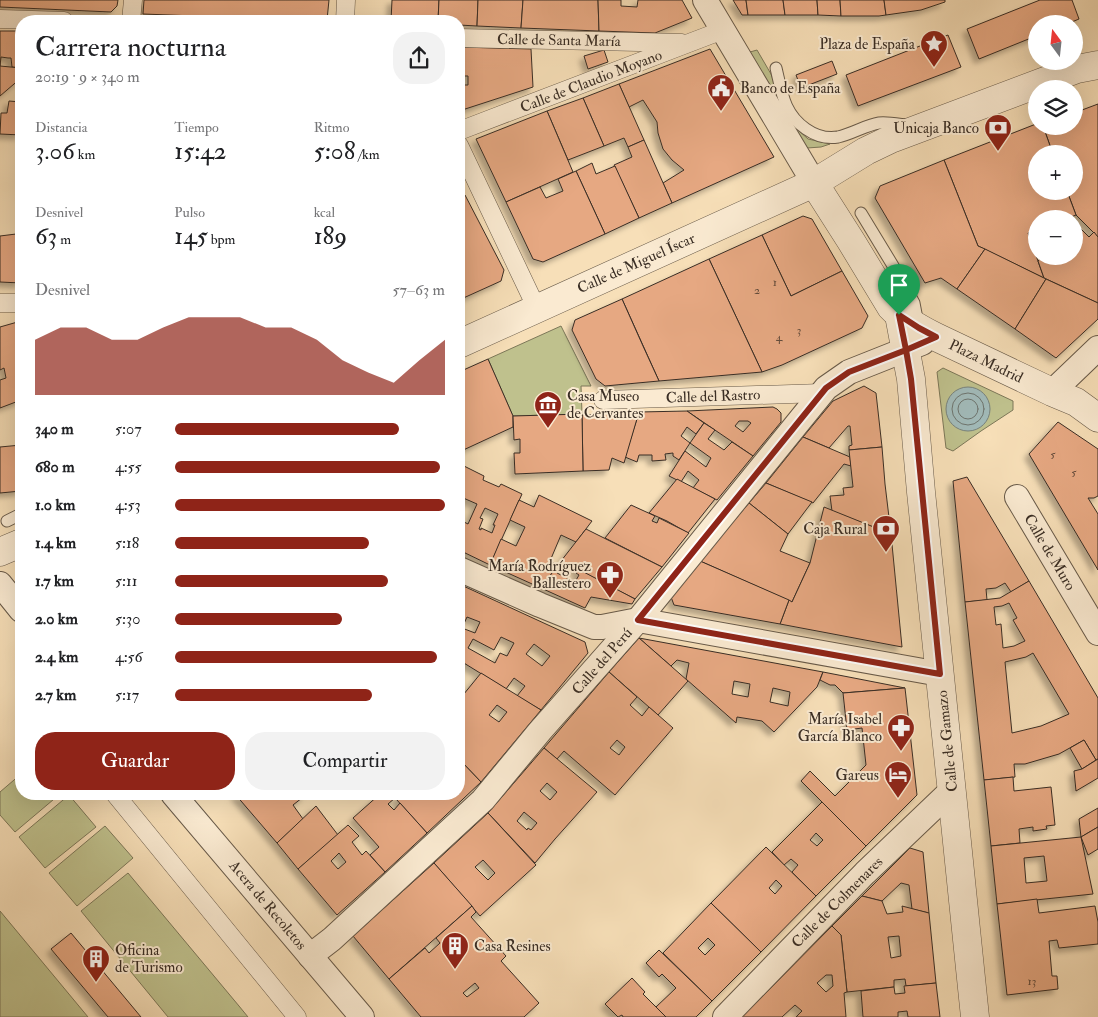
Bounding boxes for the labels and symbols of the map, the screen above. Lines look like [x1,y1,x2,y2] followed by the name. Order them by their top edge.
[1028,15,1082,70] north arrow
[919,29,949,68] place icon: Plaza de España
[497,30,622,51] street label: Calle de Santa María
[819,35,916,55] place label: Plaza de España
[518,46,665,117] street label: Calle de Claudio Moyano
[706,73,736,112] public building icon: Banco de España
[740,79,841,99] place label: Banco de España
[983,113,1013,152] bank icon: Unicaja Banco
[893,119,979,138] place label: Unicaja Banco
[574,228,698,298] street label: Calle de Miguel Íscar
[878,264,920,315] pin
[773,275,777,290] house number: 1
[754,283,760,298] house number: 2
[797,323,801,338] house number: 3
[776,330,783,345] house number: 4
[946,335,1027,388] street label: Plaza Madrid
[665,385,761,408] street label: Calle del Rastro
[567,387,643,423] place label: Casa Museo de Cervantes
[533,390,563,429] museum icon: Casa Museo de Cervantes
[1050,447,1056,462] house number: 5
[1071,465,1077,480] house number: 5
[1019,511,1080,594] street label: Calle de Muro
[871,514,901,553] bank icon: Caja Rural
[803,520,867,539] place label: Caja Rural
[488,557,591,593] place label: María Rodríguez Ballestero
[595,560,625,599] pharmacy icon: María Rodríguez Ballestero
[568,624,637,699] street label: Calle del Perú
[933,689,962,793] street label: Calle de Gamazo
[798,710,882,746] place label: María Isabel García Blanco
[886,713,916,752] pharmacy icon: María Isabel García Blanco
[883,760,913,799] hotel icon: Gareus
[836,766,879,785] place label: Gareus
[788,853,887,952] street label: Calle de Colmenares
[224,856,311,954] street label: Acera de Recoletos
[440,931,470,970] building icon: Casa Resines
[474,937,551,956] place label: Casa Resines
[115,941,183,977] place label: Oficina de Turismo
[81,944,111,983] building icon: Oficina de Turismo
[1028,974,1036,989] house number: 13

